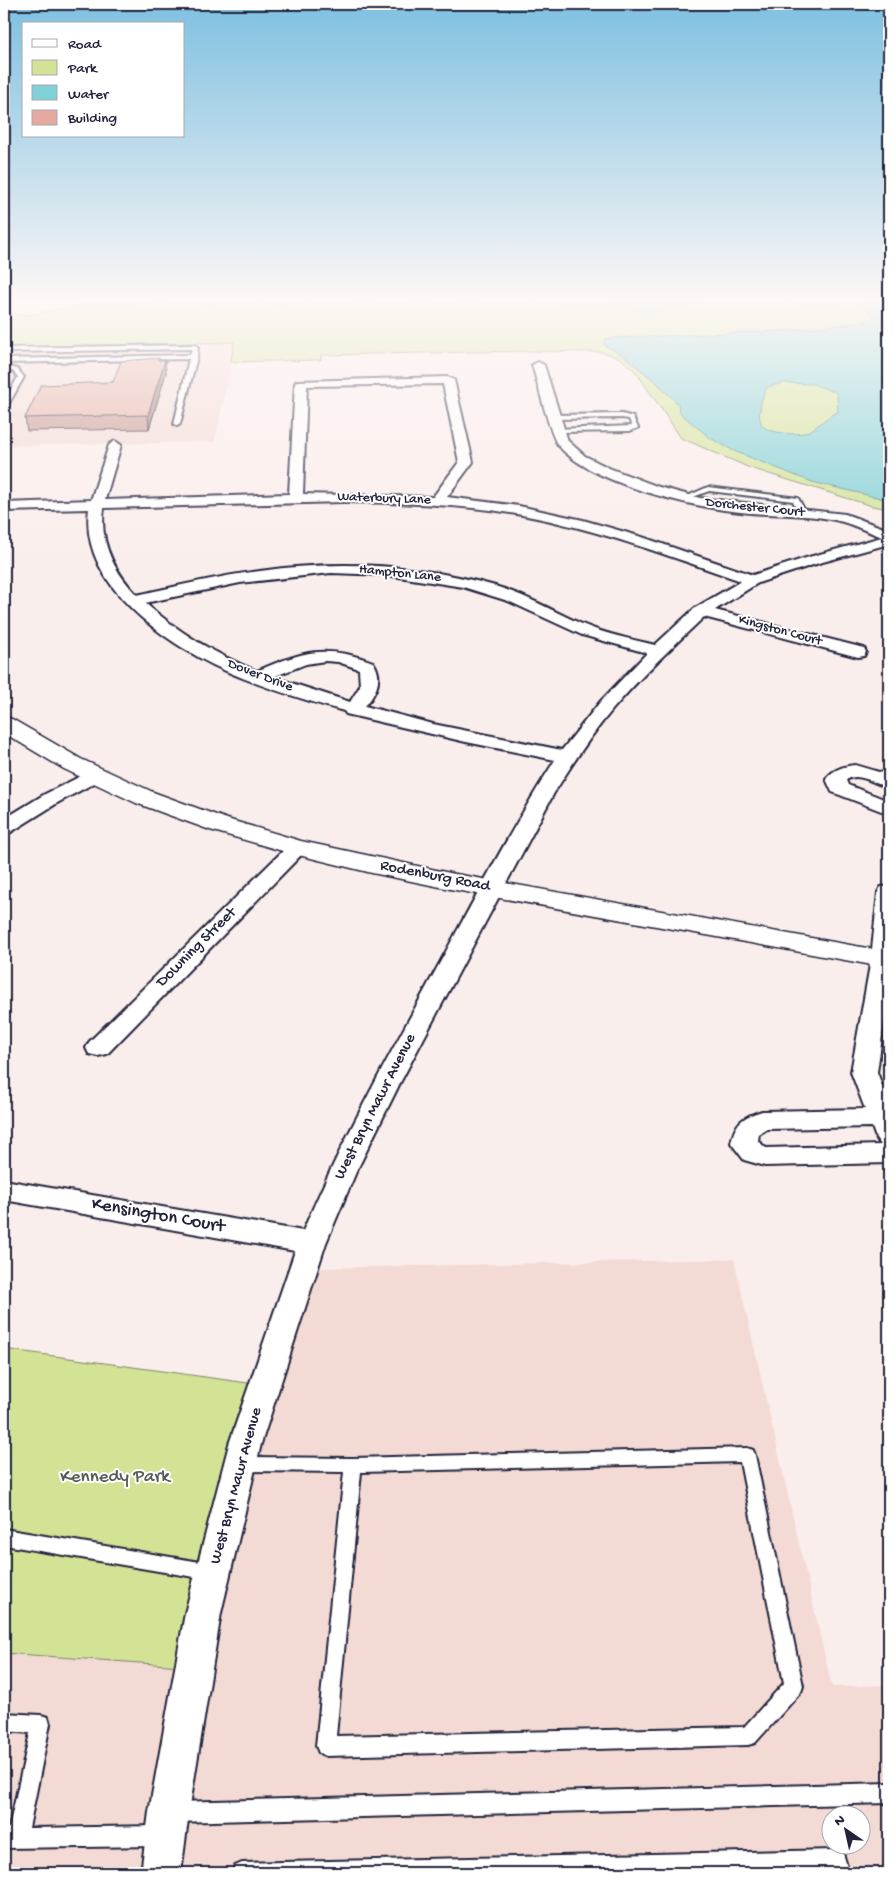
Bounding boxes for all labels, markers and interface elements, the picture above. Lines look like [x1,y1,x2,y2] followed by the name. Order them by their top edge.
[22,22,185,138] legend
[68,36,102,54] text: Road
[67,60,98,78] text: Park
[68,86,110,104] text: Water
[67,110,117,128] text: Building
[337,489,432,509] street label: Waterbury Lane
[704,494,807,522] street label: Dorchester Court
[358,561,443,587] street label: Hampton Lane
[736,612,825,651] street label: Kingston Court
[224,655,296,697] street label: Dover Drive
[379,857,493,897] street label: Rodenburg Road
[152,903,242,993] street label: Downing Street
[331,1030,421,1183] street label: West Bryn Mawr Avenue
[90,1193,229,1239] street label: Kensington Court
[207,1405,267,1566] street label: West Bryn Mawr Avenue
[60,1466,171,1489] park label: Kennedy Park
[820,1804,870,1854] north arrow
[832,1812,849,1831] text: N

